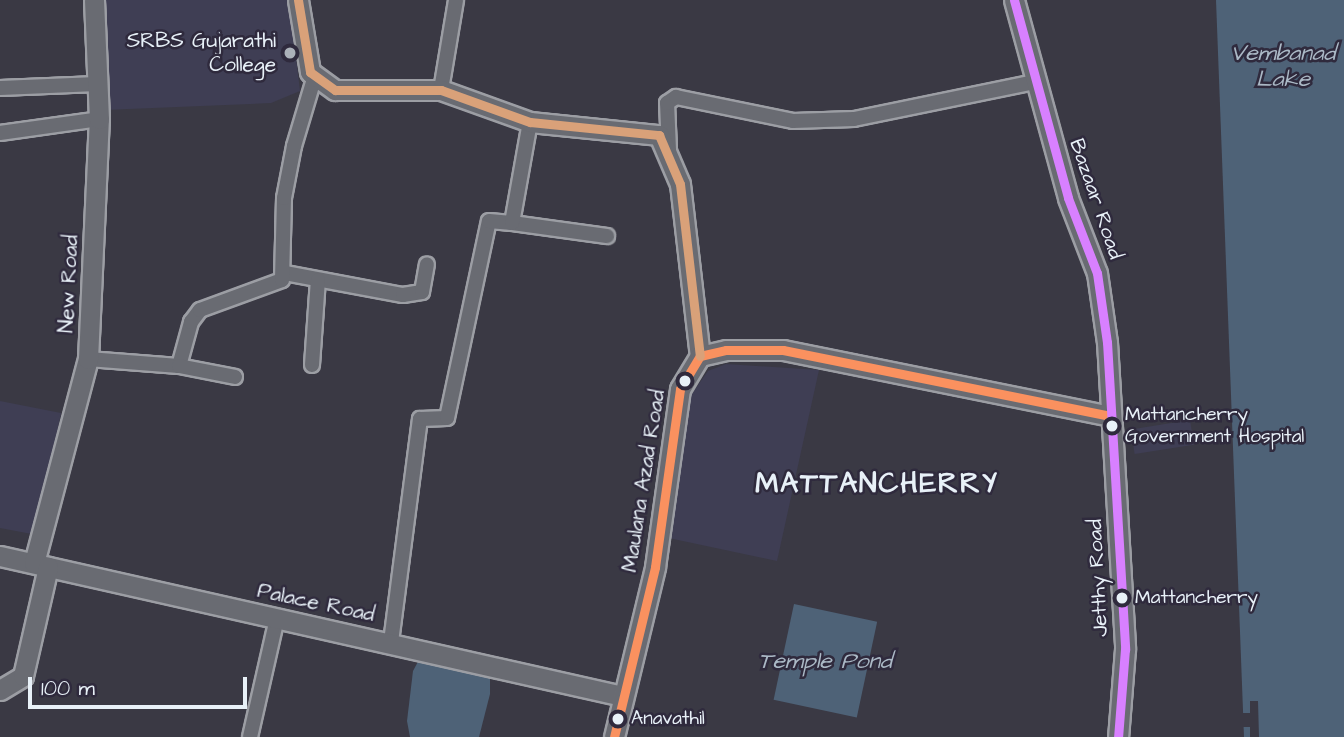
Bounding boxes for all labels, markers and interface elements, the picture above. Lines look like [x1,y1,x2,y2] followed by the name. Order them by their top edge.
[127,28,276,78] place label: SRBS Gujarathi College
[1231,39,1335,93] water label: Vembanad Lake
[282,45,298,61] marker: SRBS Gujarathi College
[1064,136,1128,262] street label: Bazaar Road
[54,234,84,334] street label: New Road
[678,374,692,388] unlabelled marker
[617,388,671,574] street label: Maulana Azad Road
[1125,404,1304,448] place label: Mattancherry Government Hospital
[1105,419,1119,433] marker: Mattancherry Government Hospital
[757,467,997,501] district label: MATTANCHERRY
[1082,518,1114,638] street label: Jetthy Road
[255,578,377,628] street label: Palace Road
[1135,587,1258,609] place label: Mattancherry
[1115,591,1129,605] marker: Mattancherry
[758,647,892,675] water label: Temple Pond
[32,664,250,708] scale bar
[41,674,95,703] text: 100 m
[631,708,705,730] place label: Anavathil
[611,712,625,726] marker: Anavathil

